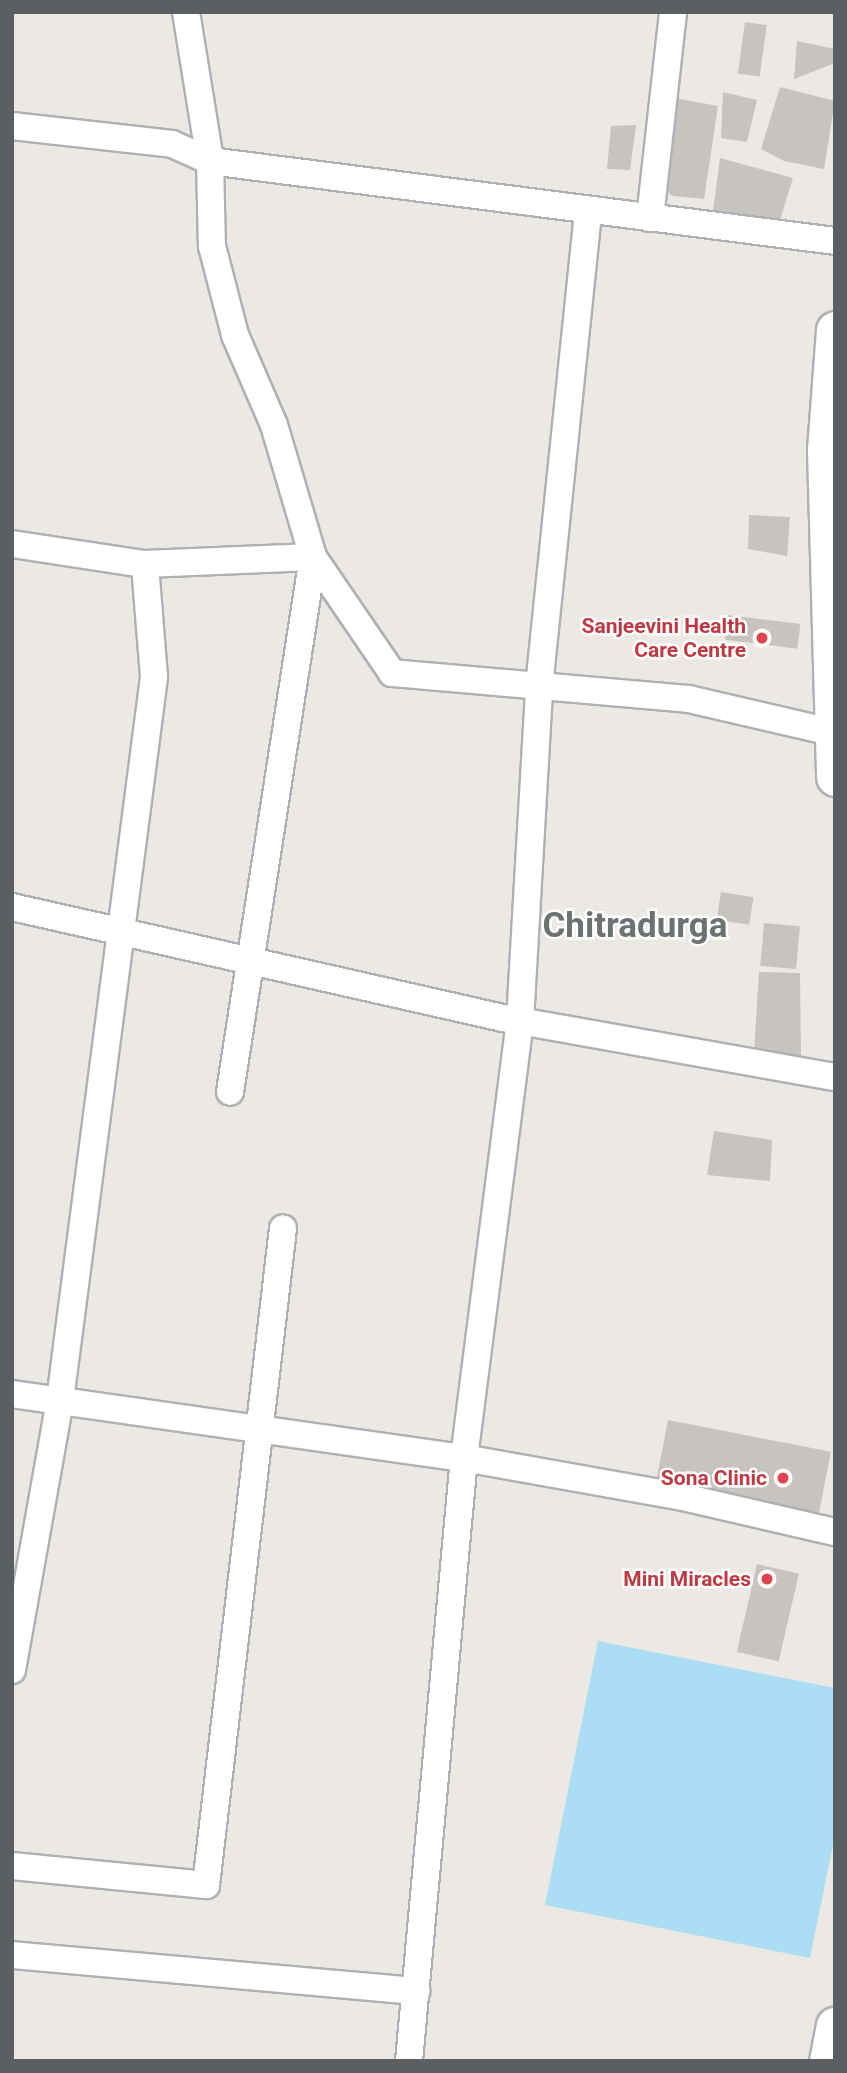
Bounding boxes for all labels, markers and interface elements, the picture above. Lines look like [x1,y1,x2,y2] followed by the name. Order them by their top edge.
[581,613,746,663] place label: Sanjeevini Health Care Centre
[752,628,772,648] marker: Sanjeevini Health Care Centre
[542,905,728,947] district label: Chitradurga
[661,1465,767,1491] place label: Sona Clinic
[773,1468,793,1488] marker: Sona Clinic
[623,1566,751,1592] place label: Mini Miracles
[757,1569,777,1589] marker: Mini Miracles

